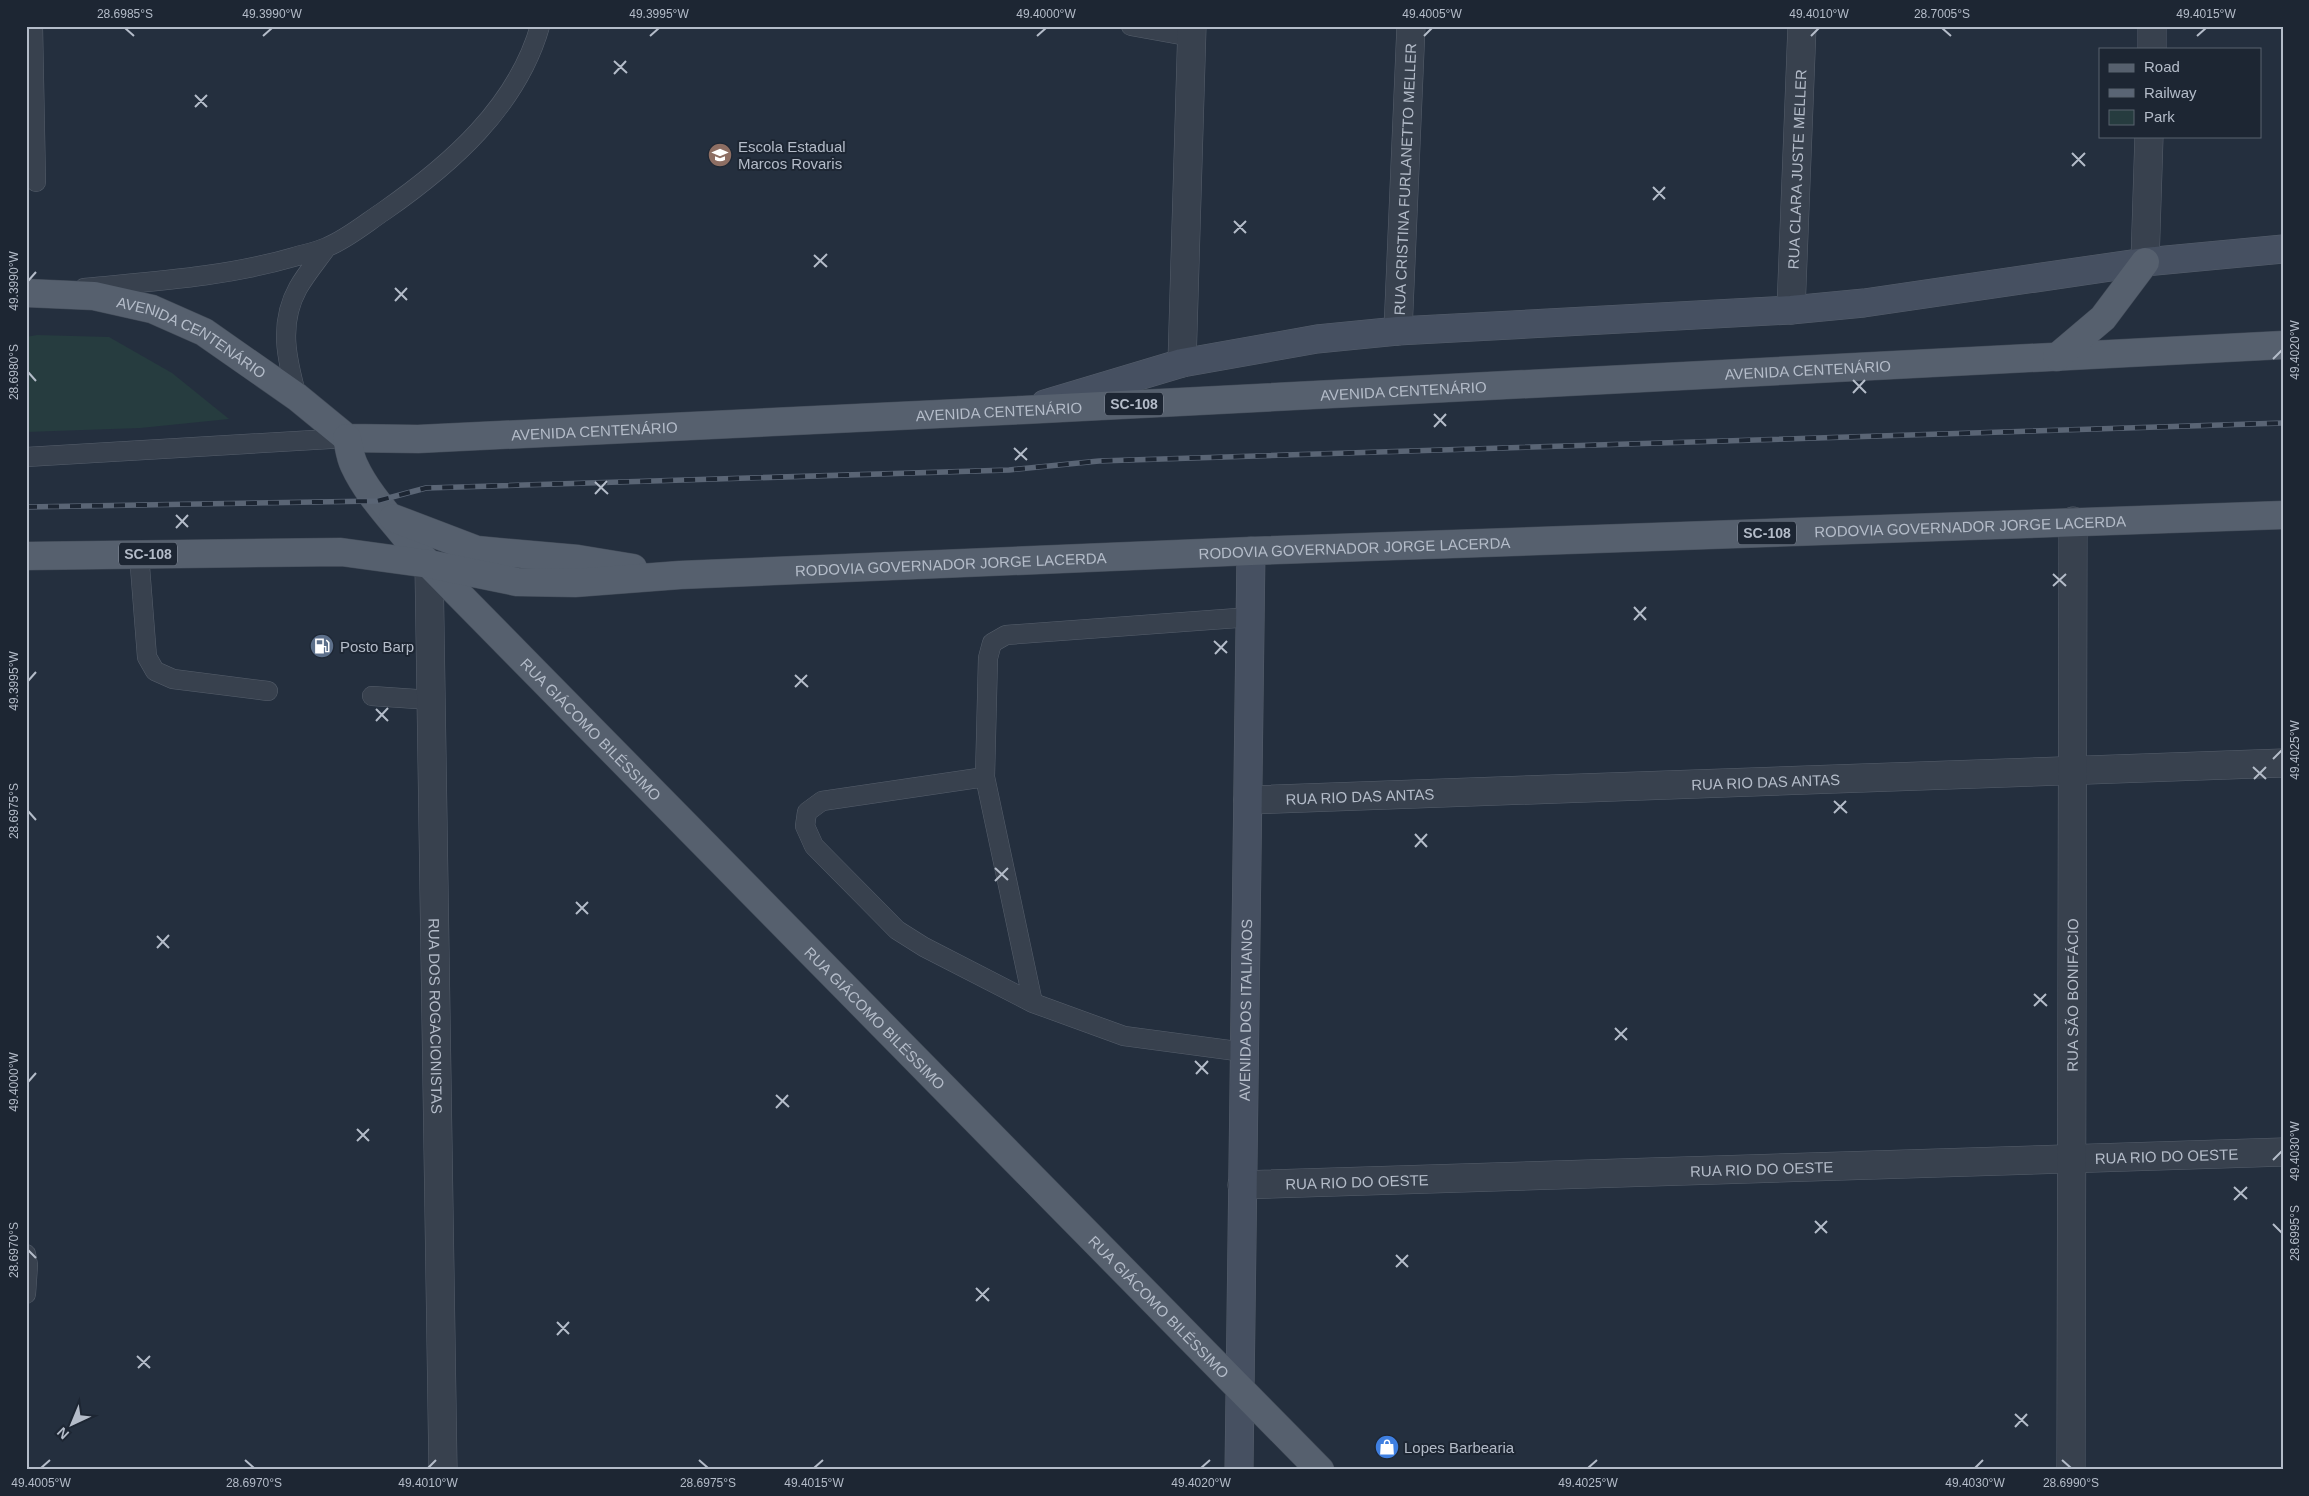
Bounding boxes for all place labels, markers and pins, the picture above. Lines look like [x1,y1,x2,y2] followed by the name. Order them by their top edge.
[738,138,846,172] place label: Escola Estadual Marcos Rovaris
[707,142,733,168] school or university icon: Escola Estadual Marcos Rovaris
[309,633,335,659] fuel station icon: Posto Barp
[340,638,414,655] place label: Posto Barp
[1374,1434,1400,1460] shop icon: Lopes Barbearia
[1404,1439,1515,1456] place label: Lopes Barbearia

